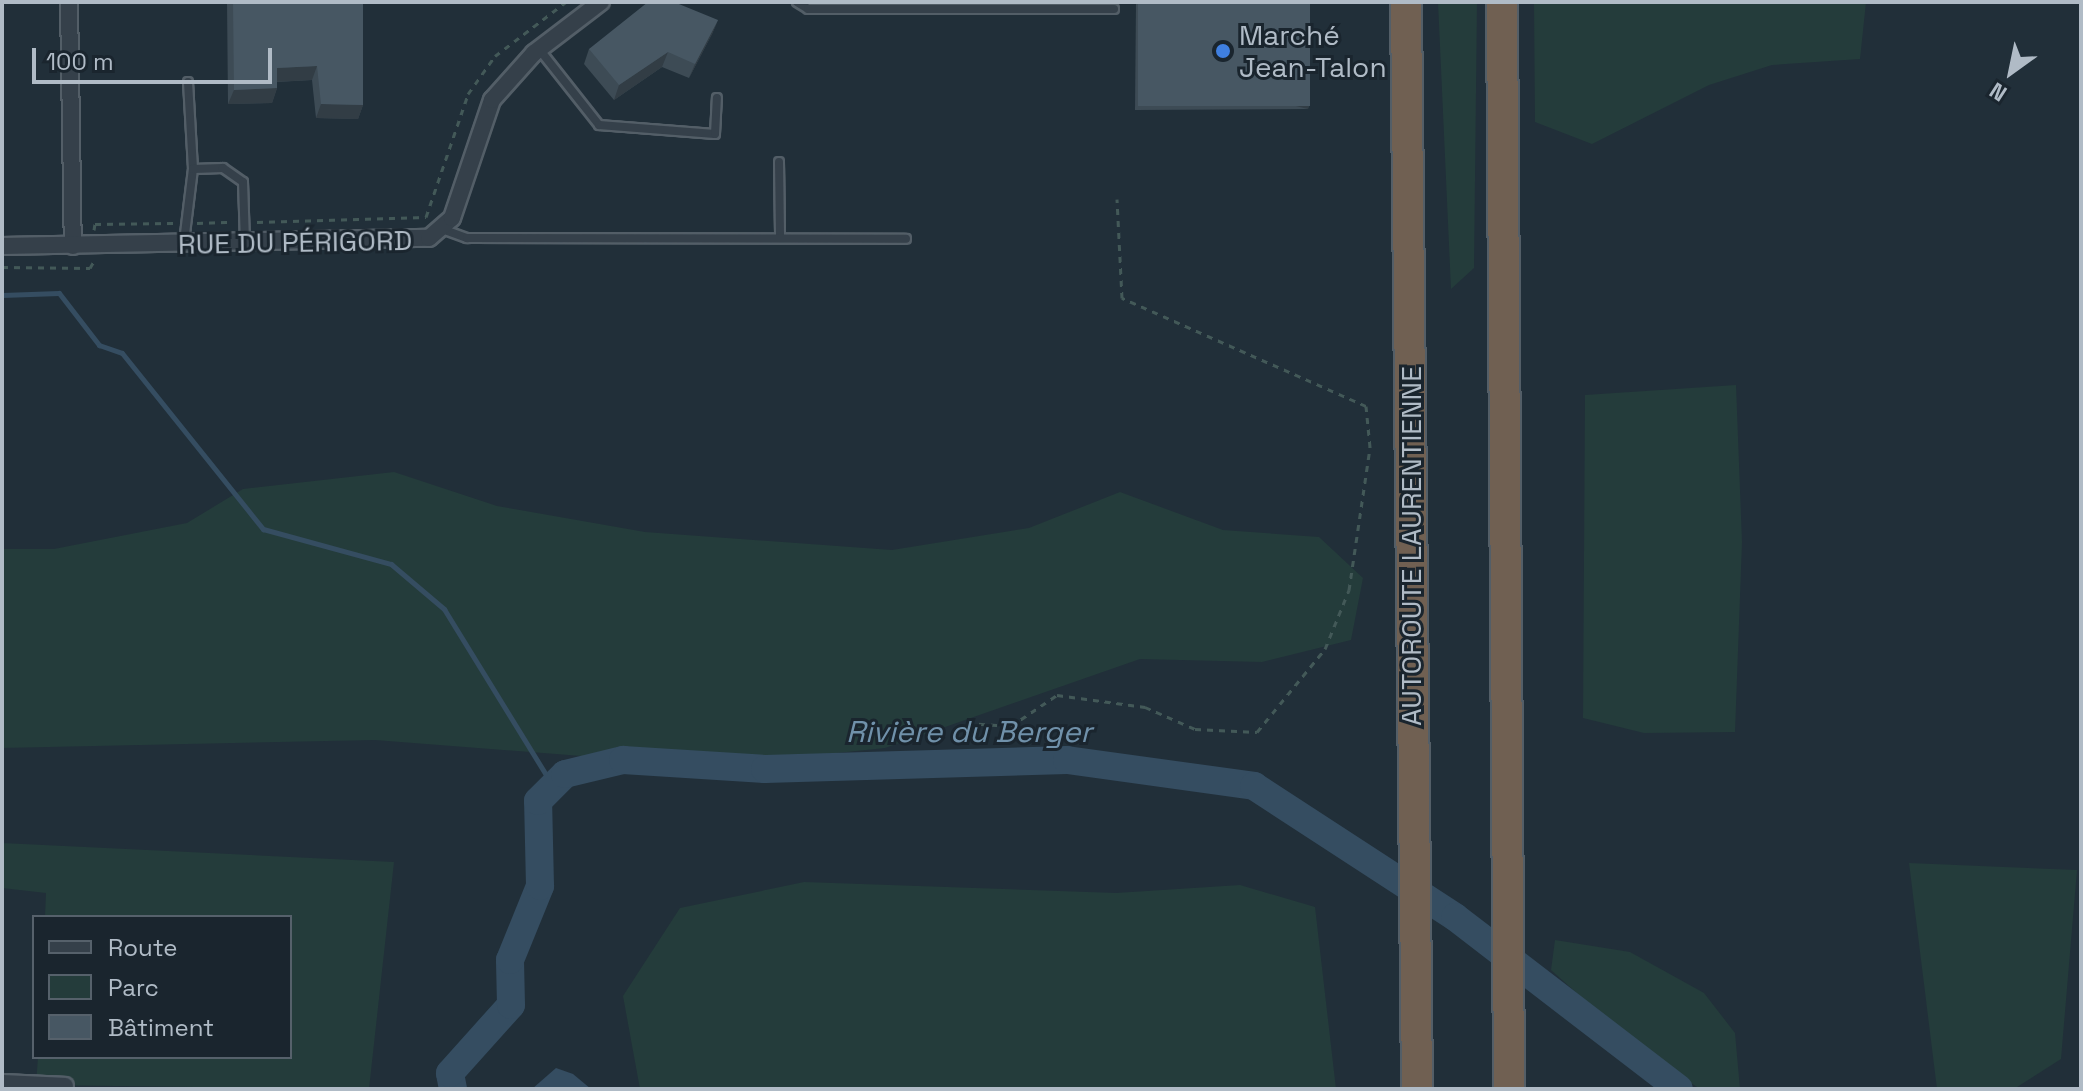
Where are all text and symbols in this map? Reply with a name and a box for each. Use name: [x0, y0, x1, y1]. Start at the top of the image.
place label: Marché Jean-Talon: [1239, 18, 1387, 84]
scale bar: [36, 32, 276, 82]
north arrow: [1971, 32, 2051, 112]
marker: Marché Jean-Talon: [1214, 42, 1232, 60]
text: 100 m: [46, 46, 114, 77]
text: N: [1984, 76, 2012, 108]
street label: RUE DU PÉRIGORD: [178, 223, 412, 261]
street label: AUTOROUTE LAURENTIENNE: [1394, 366, 1428, 726]
water label: Rivière du Berger: [846, 714, 1092, 750]
legend: [32, 915, 292, 1059]
text: Route: [108, 932, 177, 963]
text: Parc: [108, 972, 159, 1003]
text: Bâtiment: [108, 1012, 214, 1043]

